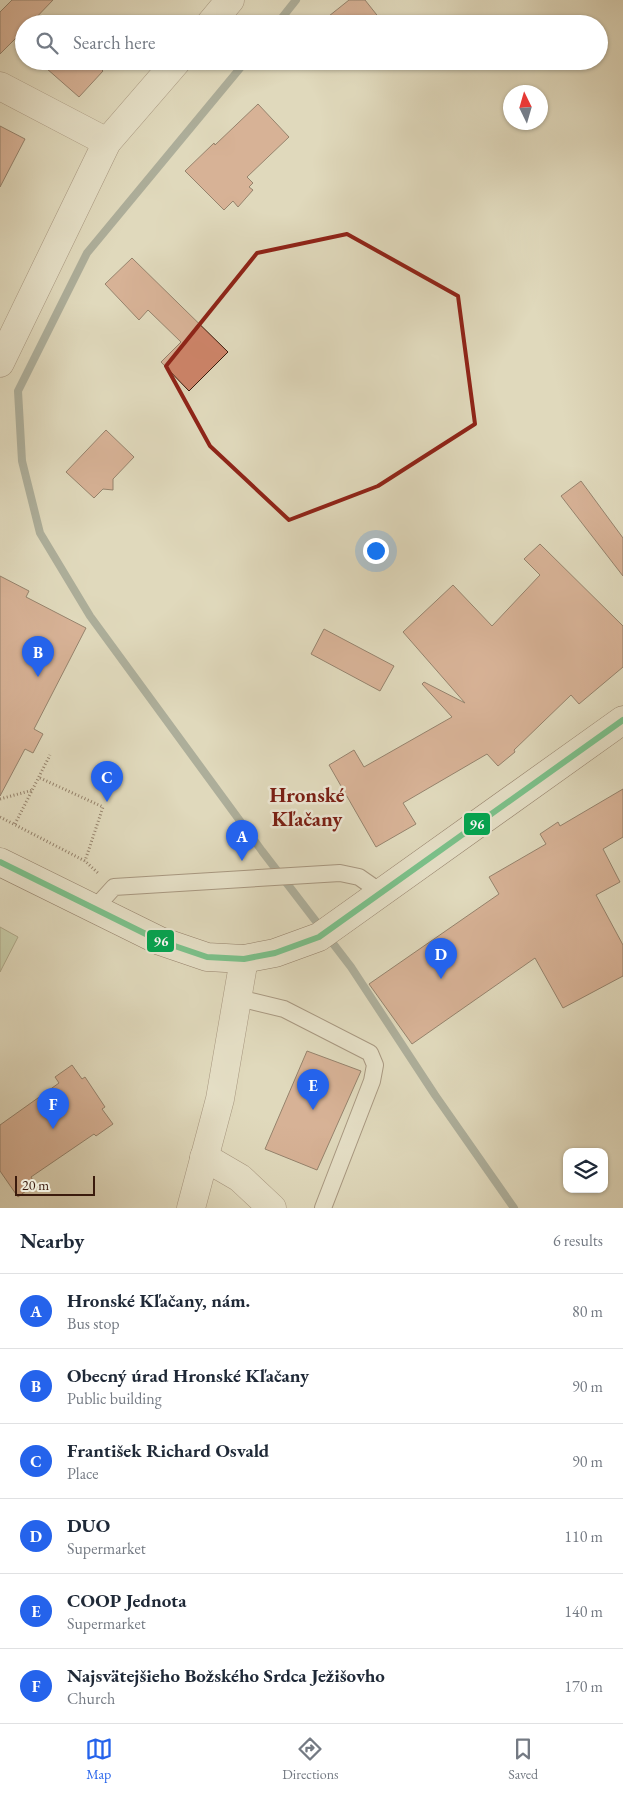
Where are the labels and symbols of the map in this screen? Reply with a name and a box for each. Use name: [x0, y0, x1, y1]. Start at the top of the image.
north arrow: [503, 85, 548, 130]
your location: [363, 538, 389, 564]
pin: B: [22, 636, 54, 677]
pin: C: [91, 761, 123, 802]
district label: Hronské Kľačany: [269, 781, 345, 832]
line badge: 96: [463, 812, 491, 836]
text: 96: [470, 815, 485, 833]
pin: A: [226, 820, 258, 861]
line badge: 96: [146, 929, 175, 953]
text: 96: [154, 932, 169, 950]
pin: D: [425, 938, 457, 979]
pin: E: [297, 1069, 329, 1110]
pin: F: [37, 1088, 69, 1129]
scale bar: [15, 1173, 95, 1196]

